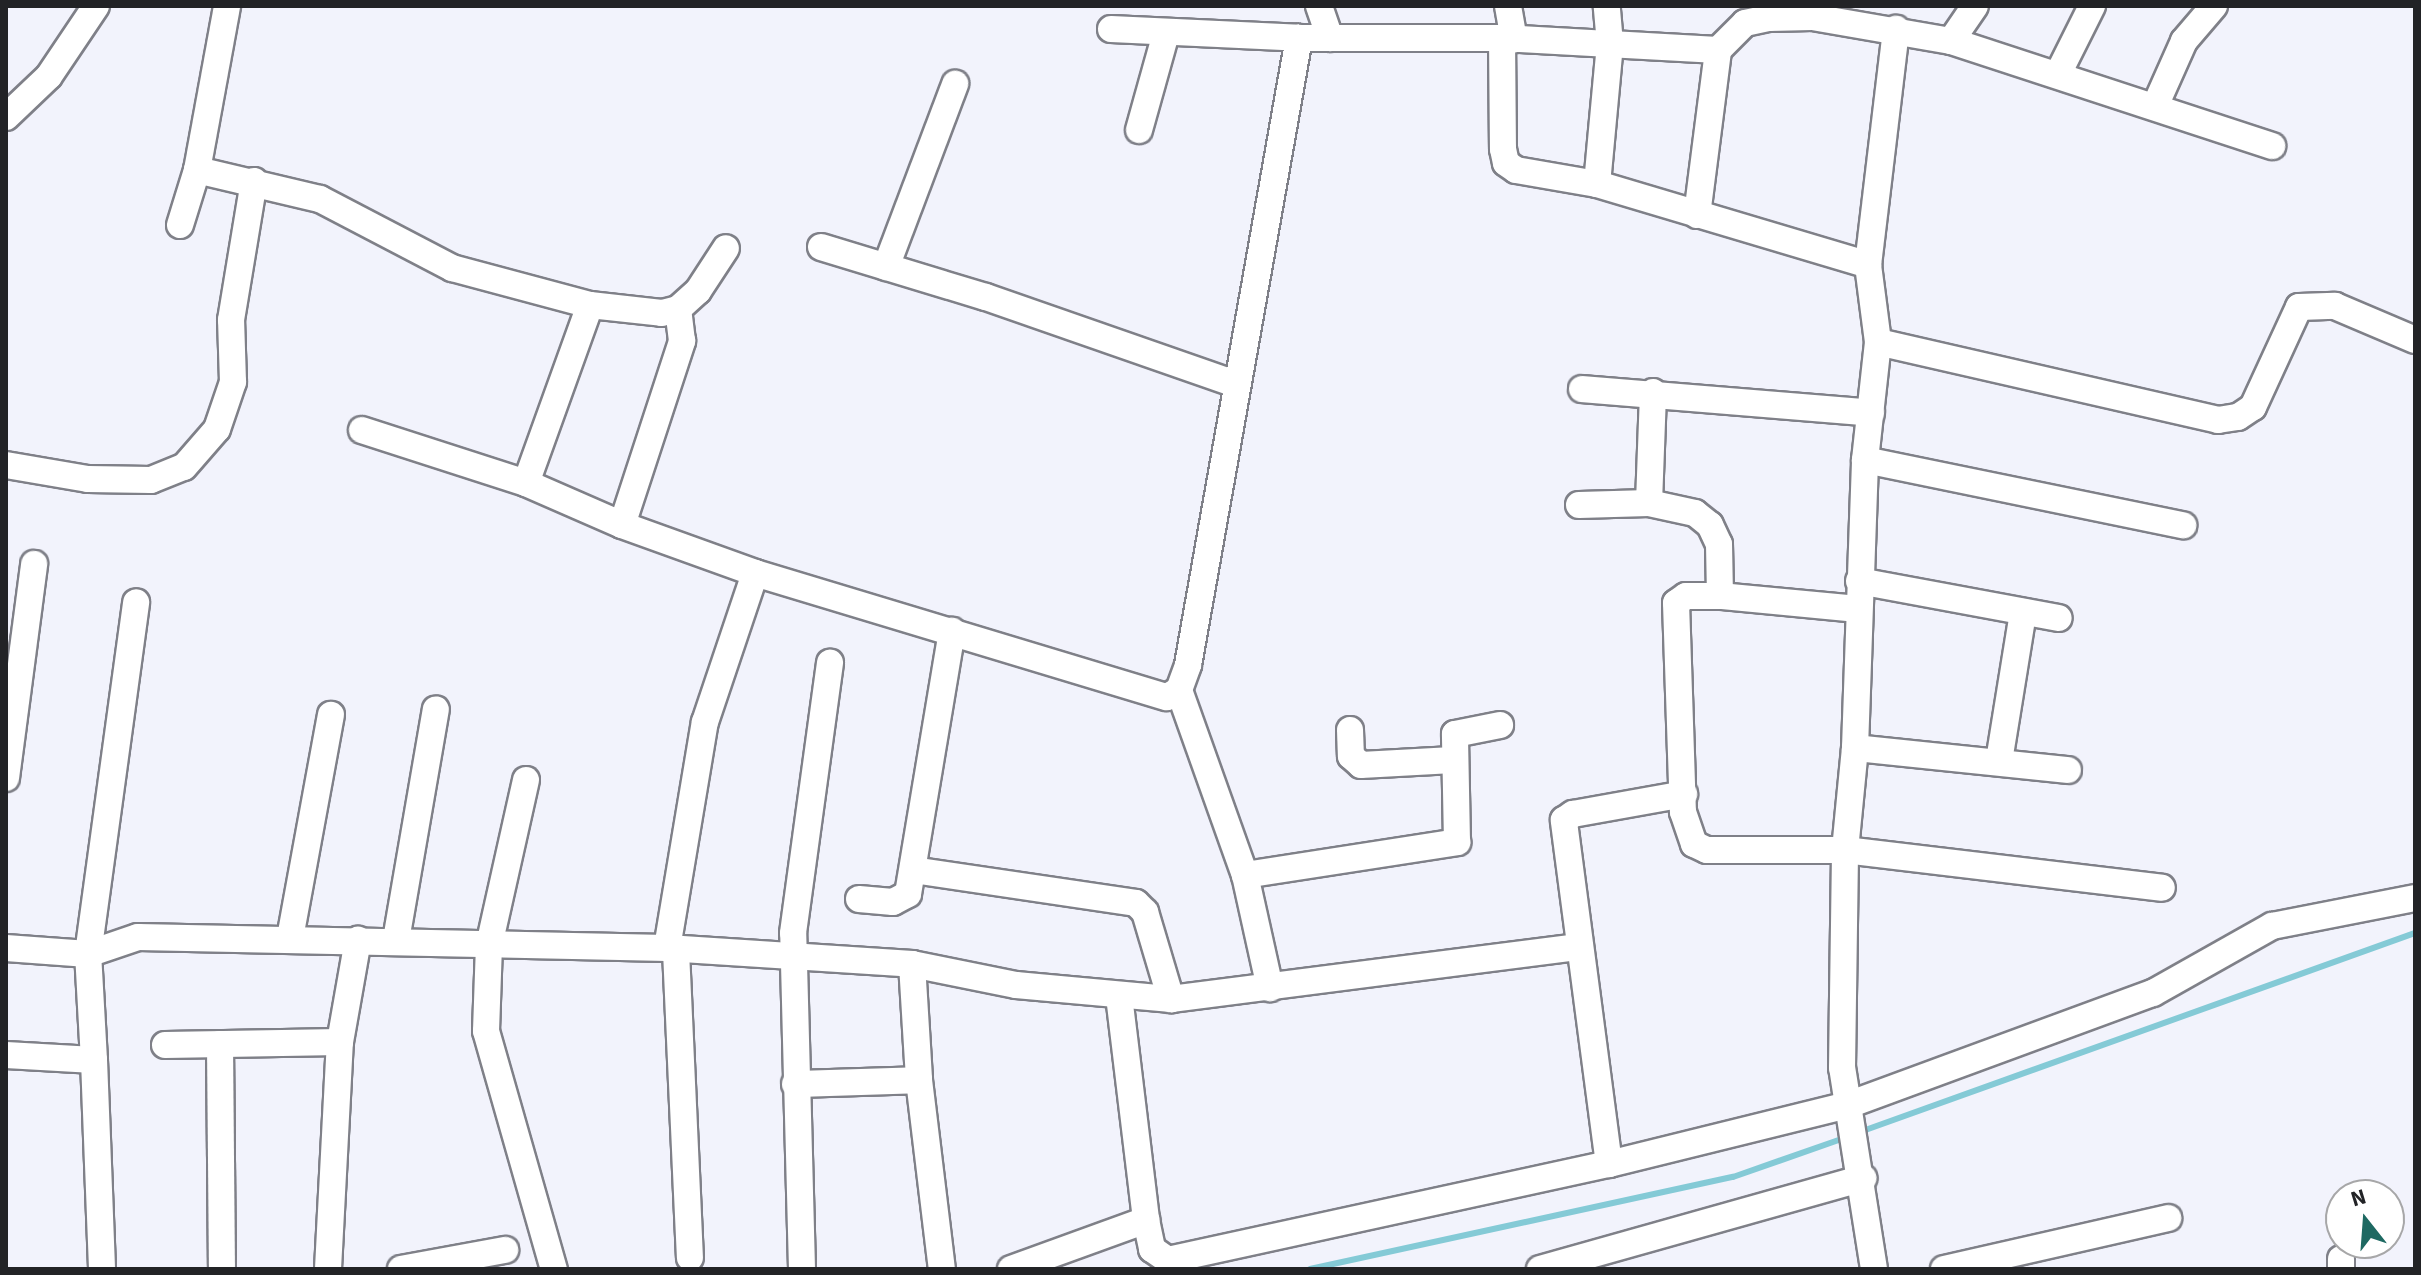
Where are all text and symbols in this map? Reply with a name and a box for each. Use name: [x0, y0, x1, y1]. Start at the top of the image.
north arrow: [2325, 1179, 2405, 1259]
text: N: [2347, 1181, 2370, 1215]

